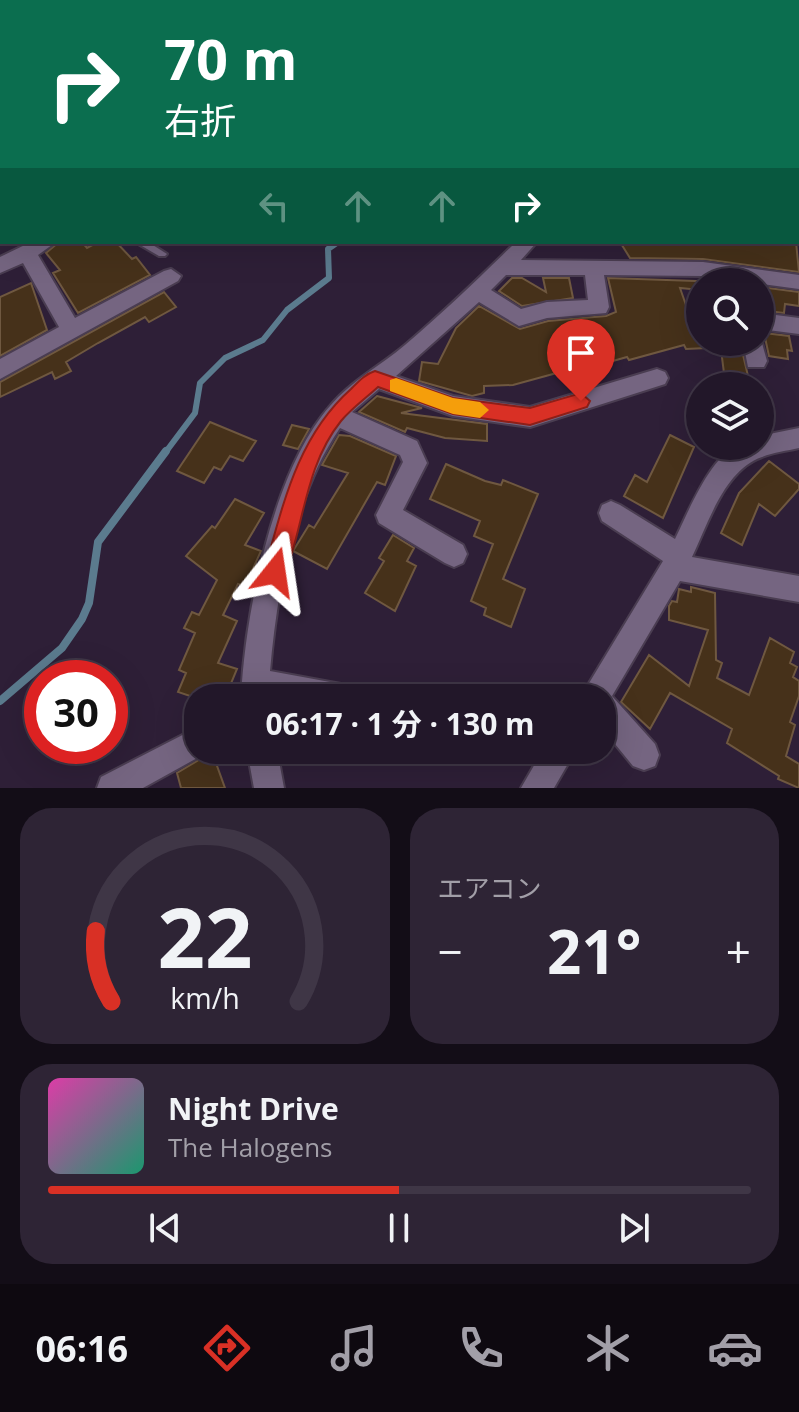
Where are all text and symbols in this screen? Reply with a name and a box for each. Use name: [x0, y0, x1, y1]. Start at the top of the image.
text: 70 m: [164, 20, 298, 96]
icon: right: [32, 32, 136, 136]
text: 右折: [164, 96, 236, 145]
icon: left: [252, 184, 296, 228]
icon: ahead: [336, 184, 380, 228]
icon: ahead: [420, 184, 464, 228]
icon: right: [504, 184, 548, 228]
map controls: [686, 268, 774, 460]
button: search: [686, 268, 774, 356]
pin: [547, 319, 615, 401]
icon: arrive: [559, 331, 603, 375]
button: layers: [686, 372, 774, 460]
position arrow: [233, 530, 317, 614]
speed limit sign: 30: [24, 660, 128, 764]
text: 06:17 · 1 分 · 130 m: [265, 703, 535, 744]
text: エアコン: [438, 870, 542, 906]
text: 22: [157, 879, 252, 992]
text: 21°: [547, 910, 641, 992]
text: −: [438, 921, 463, 981]
text: +: [726, 921, 751, 981]
text: km/h: [170, 978, 239, 1017]
text: Night Drive: [168, 1088, 339, 1129]
text: The Halogens: [168, 1129, 333, 1165]
icon: previous: [143, 1206, 187, 1250]
icon: pause: [377, 1206, 421, 1250]
icon: next: [612, 1206, 656, 1250]
icon: directions: [199, 1320, 255, 1376]
icon: music: [326, 1320, 382, 1376]
icon: phone: [453, 1320, 509, 1376]
icon: climate: [580, 1320, 636, 1376]
icon: car: [707, 1320, 763, 1376]
text: 06:16: [36, 1324, 128, 1373]

